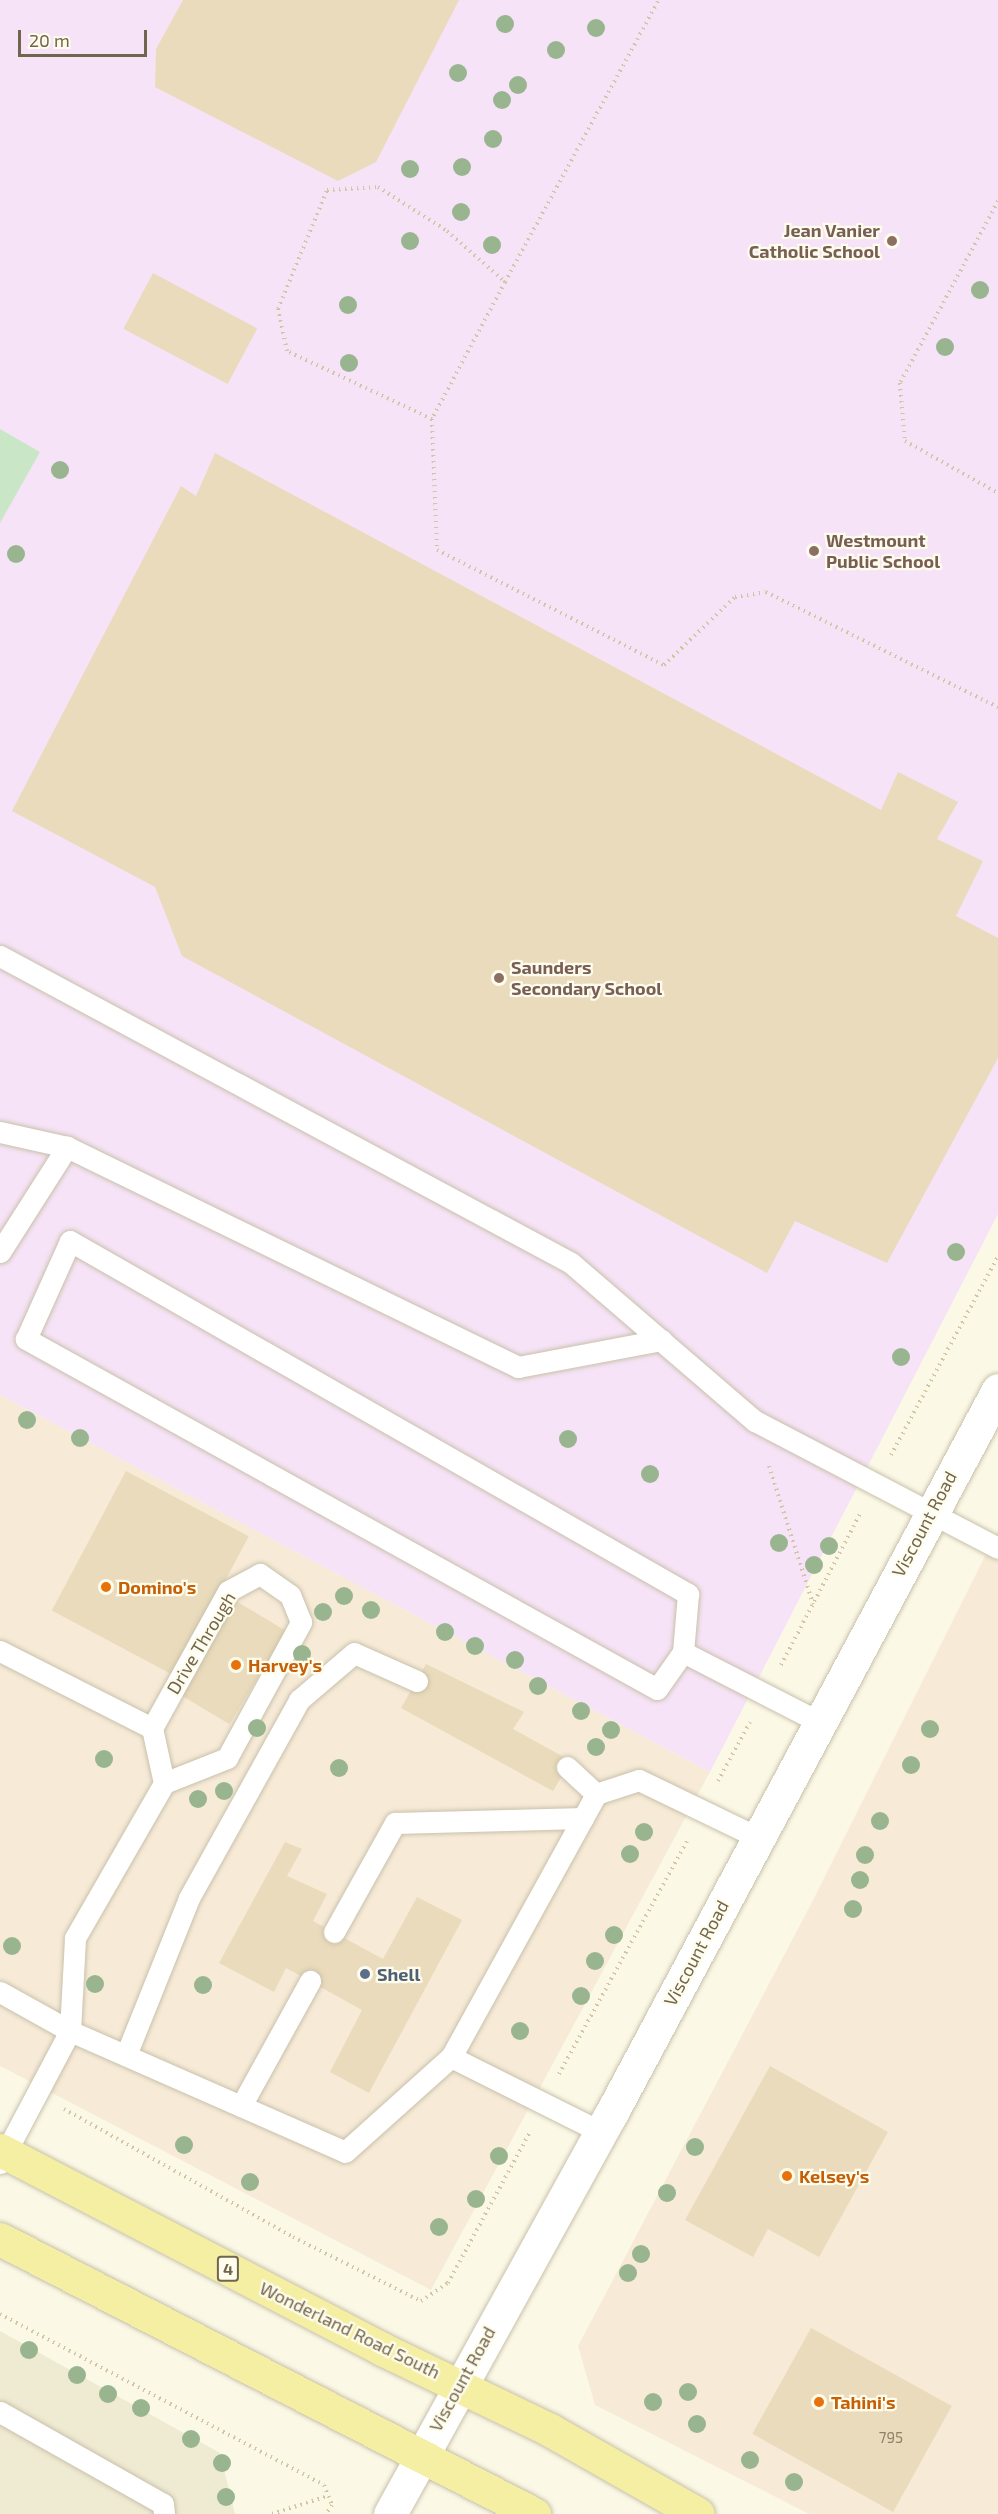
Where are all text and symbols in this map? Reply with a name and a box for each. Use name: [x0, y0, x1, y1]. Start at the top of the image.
scale bar: [21, 18, 150, 56]
text: 20 m: [29, 29, 70, 51]
place label: Jean Vanier Catholic School: [749, 220, 880, 262]
marker: Jean Vanier Catholic School: [885, 234, 899, 248]
place label: Westmount Public School: [826, 530, 940, 572]
marker: Westmount Public School: [807, 544, 821, 558]
place label: Saunders Secondary School: [511, 957, 663, 1000]
marker: Saunders Secondary School: [492, 971, 506, 985]
street label: Viscount Road: [887, 1467, 961, 1581]
place label: Domino's: [118, 1576, 196, 1598]
marker: Domino's: [99, 1580, 113, 1594]
street label: Drive Through: [162, 1588, 240, 1698]
place label: Harvey's: [248, 1654, 322, 1676]
marker: Harvey's: [229, 1658, 243, 1672]
street label: Viscount Road: [659, 1896, 733, 2010]
place label: Shell: [377, 1963, 420, 1985]
marker: Shell: [358, 1967, 372, 1981]
place label: Kelsey's: [799, 2165, 869, 2187]
marker: Kelsey's: [780, 2169, 794, 2183]
road number: 4: [216, 2256, 240, 2282]
street label: Wonderland Road South: [256, 2277, 444, 2383]
street label: Viscount Road: [424, 2323, 500, 2435]
place label: Tahini's: [831, 2391, 895, 2413]
marker: Tahini's: [812, 2395, 826, 2409]
house number: 795: [879, 2429, 903, 2447]

